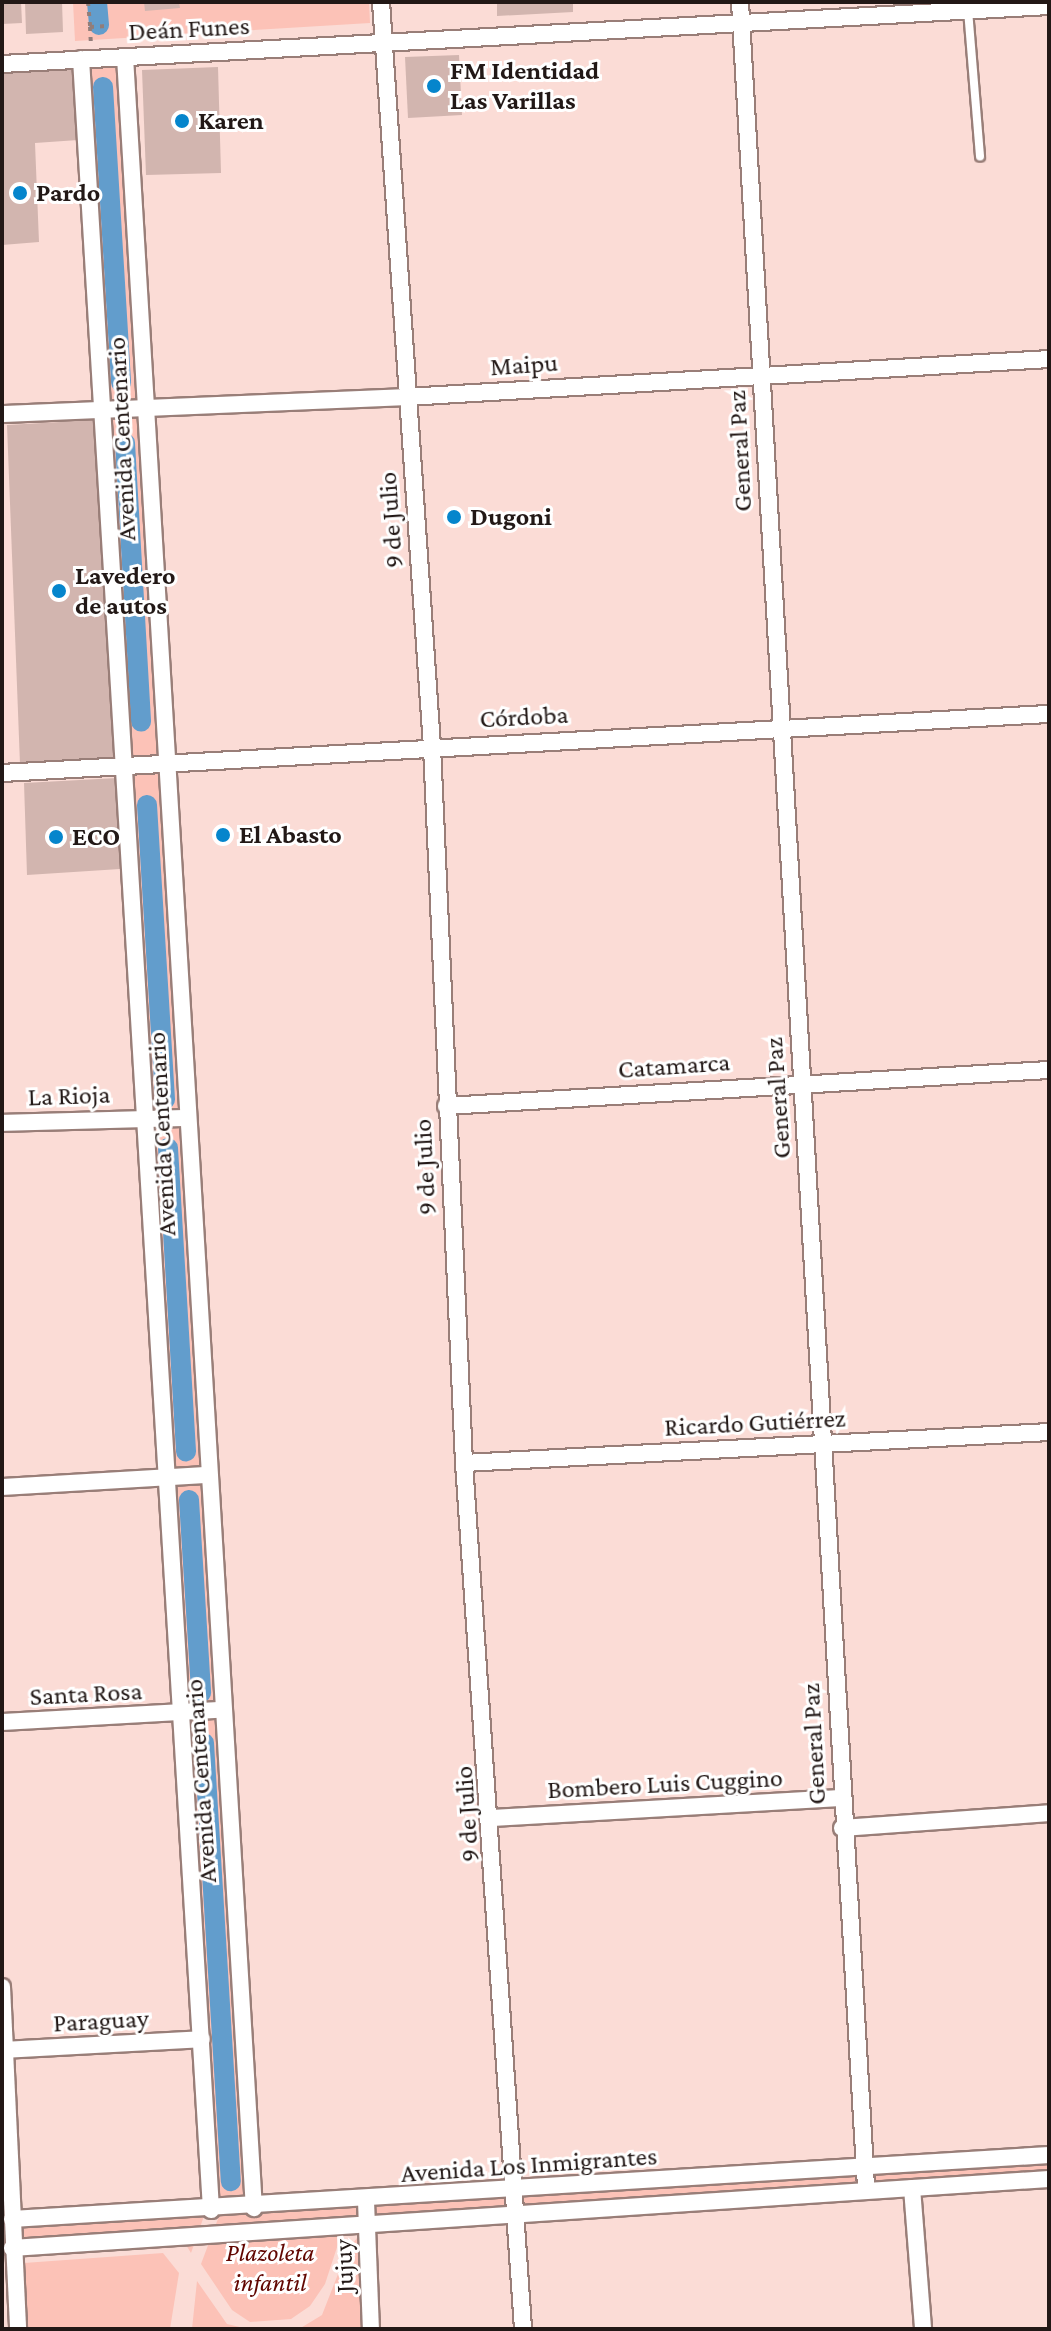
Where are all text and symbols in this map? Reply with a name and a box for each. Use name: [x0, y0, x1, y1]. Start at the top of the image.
street label: Deán Funes: [128, 10, 250, 48]
place label: FM Identidad Las Varillas: [450, 55, 599, 116]
marker: FM Identidad Las Varillas: [425, 77, 443, 95]
place label: Karen: [198, 105, 264, 137]
marker: Karen: [173, 112, 191, 130]
place label: Pardo: [36, 177, 100, 209]
marker: Pardo: [11, 184, 29, 202]
street label: Avenida Centenario: [101, 336, 143, 542]
street label: Maipu: [489, 347, 559, 383]
street label: General Paz: [721, 390, 759, 512]
street label: 9 de Julio: [372, 471, 410, 569]
place label: Dugoni: [470, 501, 552, 533]
marker: Dugoni: [445, 508, 463, 526]
place label: Lavedero de autos: [75, 560, 175, 622]
marker: Lavedero de autos: [50, 582, 68, 600]
street label: Córdoba: [479, 699, 569, 735]
place label: El Abasto: [239, 819, 342, 851]
place label: ECO: [72, 821, 120, 853]
marker: El Abasto: [214, 826, 232, 844]
marker: ECO: [47, 828, 65, 846]
street label: Avenida Centenario: [141, 1031, 183, 1237]
street label: General Paz: [758, 1036, 798, 1160]
street label: Catamarca: [617, 1047, 731, 1085]
street label: La Rioja: [27, 1079, 111, 1113]
street label: 9 de Julio: [407, 1118, 443, 1216]
street label: Ricardo Gutiérrez: [663, 1403, 847, 1443]
street label: Santa Rosa: [29, 1675, 143, 1713]
street label: Avenida Centenario: [178, 1678, 224, 1884]
street label: General Paz: [795, 1683, 833, 1805]
street label: Bombero Luis Cuggino: [547, 1762, 783, 1806]
street label: 9 de Julio: [448, 1765, 486, 1863]
street label: Paraguay: [52, 2003, 150, 2039]
street label: Avenida Los Inmigrantes: [400, 2140, 658, 2190]
park label: Plazoleta infantil: [226, 2237, 314, 2298]
street label: Jujuy: [327, 2239, 361, 2293]

